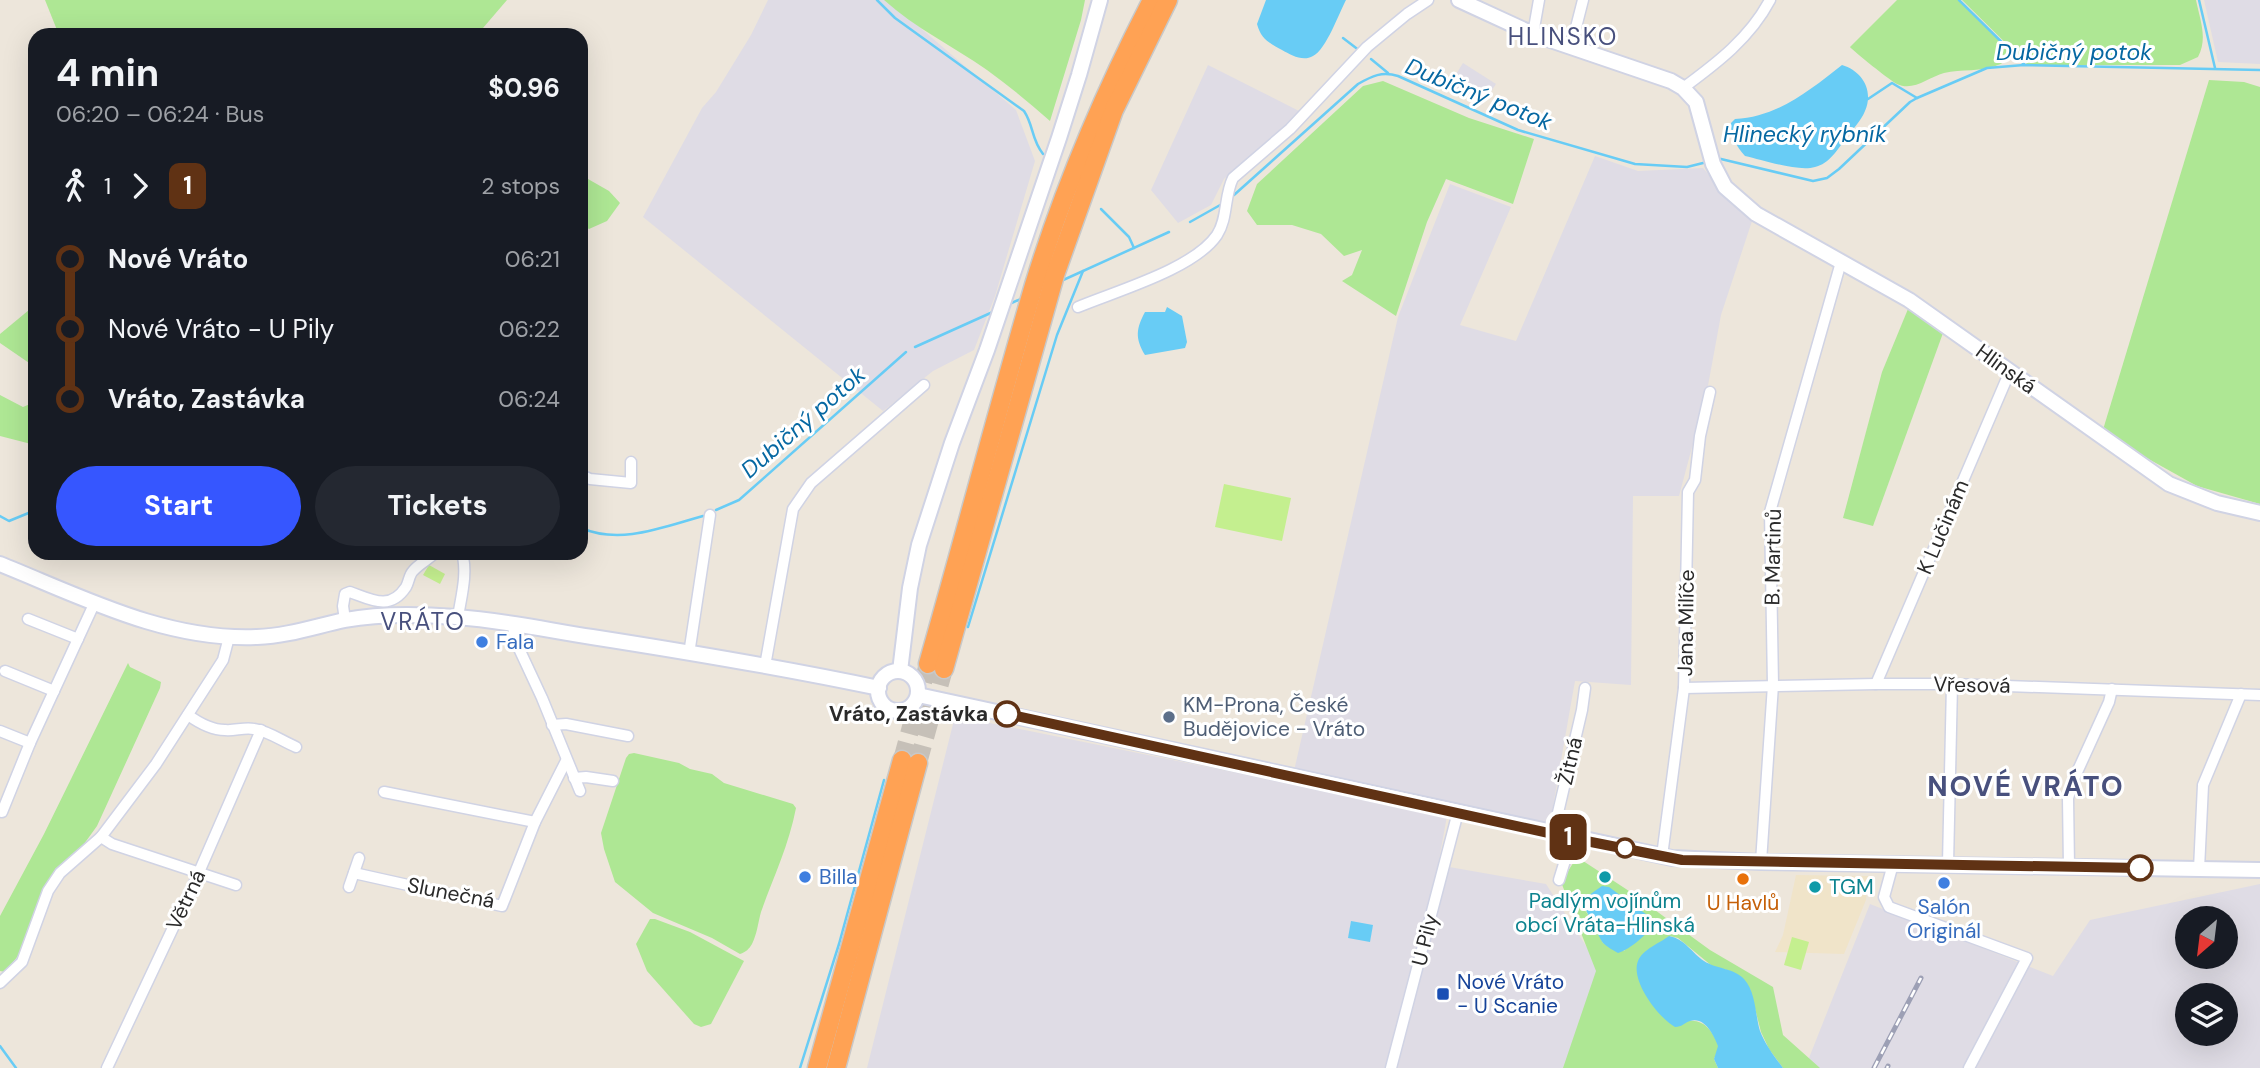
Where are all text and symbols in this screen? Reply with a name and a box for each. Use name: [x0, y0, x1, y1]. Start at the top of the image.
district label: HLINSKO: [1508, 21, 1618, 52]
water label: Dubičný potok: [1996, 37, 2152, 67]
text: 4 min: [56, 48, 159, 98]
water label: Dubičný potok: [1401, 51, 1557, 137]
text: $0.96: [488, 71, 560, 105]
text: 06:20 – 06:24 · Bus: [56, 99, 264, 129]
water label: Hlinecký rybník: [1723, 119, 1887, 149]
icon: walk: [56, 167, 94, 205]
icon: forward: [121, 167, 159, 205]
text: 1: [183, 170, 192, 201]
text: 1: [104, 171, 111, 201]
text: 2 stops: [481, 171, 560, 201]
text: Nové Vráto: [108, 242, 248, 276]
text: 06:21: [505, 244, 560, 274]
text: Nové Vráto - U Pily: [108, 312, 334, 346]
text: 06:22: [499, 314, 560, 344]
street label: Hlinská: [1970, 338, 2042, 400]
water label: Dubičný potok: [734, 359, 872, 484]
text: Vráto, Zastávka: [108, 382, 305, 416]
text: 06:24: [498, 384, 560, 414]
button: Start: [56, 466, 301, 546]
button: Tickets: [315, 466, 560, 546]
street label: K Lučinám: [1911, 475, 1975, 579]
street label: B. Martinů: [1758, 508, 1788, 606]
street label: Jana Milíče: [1671, 569, 1701, 677]
district label: VRÁTO: [380, 606, 466, 637]
place label: Fala: [496, 628, 534, 656]
marker: Fala: [474, 634, 490, 650]
street label: Vřesová: [1933, 670, 2011, 700]
place label: KM-Prona, České Budějovice - Vráto: [1183, 691, 1365, 743]
place label: Vráto, Zastávka: [829, 700, 988, 728]
marker: Vráto, Zastávka: [994, 701, 1020, 727]
marker: KM-Prona, České Budějovice - Vráto: [1161, 709, 1177, 725]
street label: Žitná: [1551, 734, 1589, 788]
district label: NOVÉ VRÁTO: [1927, 768, 2125, 805]
line badge: 1: [1545, 814, 1591, 860]
text: 1: [1564, 821, 1572, 852]
unlabelled marker: [1615, 838, 1635, 858]
unlabelled marker: [2127, 855, 2153, 881]
place label: Billa: [819, 863, 858, 891]
street label: Větrná: [160, 865, 212, 935]
marker: Billa: [797, 869, 813, 885]
marker: Padlým vojínům obcí Vráta-Hlinská: [1597, 869, 1613, 885]
street label: Slunečná: [405, 871, 497, 915]
marker: U Havlů: [1735, 871, 1751, 887]
place label: TGM: [1829, 873, 1874, 901]
marker: Salón Originál: [1936, 875, 1952, 891]
marker: TGM: [1807, 879, 1823, 895]
place label: Padlým vojínům obcí Vráta-Hlinská: [1515, 887, 1695, 939]
place label: U Havlů: [1707, 889, 1779, 917]
place label: Salón Originál: [1907, 893, 1981, 945]
north arrow: [2175, 906, 2238, 970]
map controls: [2175, 906, 2238, 1046]
street label: U Pily: [1405, 911, 1445, 969]
place label: Nové Vráto - U Scanie: [1457, 968, 1564, 1020]
button: layers: [2175, 983, 2238, 1046]
marker: Nové Vráto - U Scanie: [1435, 986, 1451, 1002]

